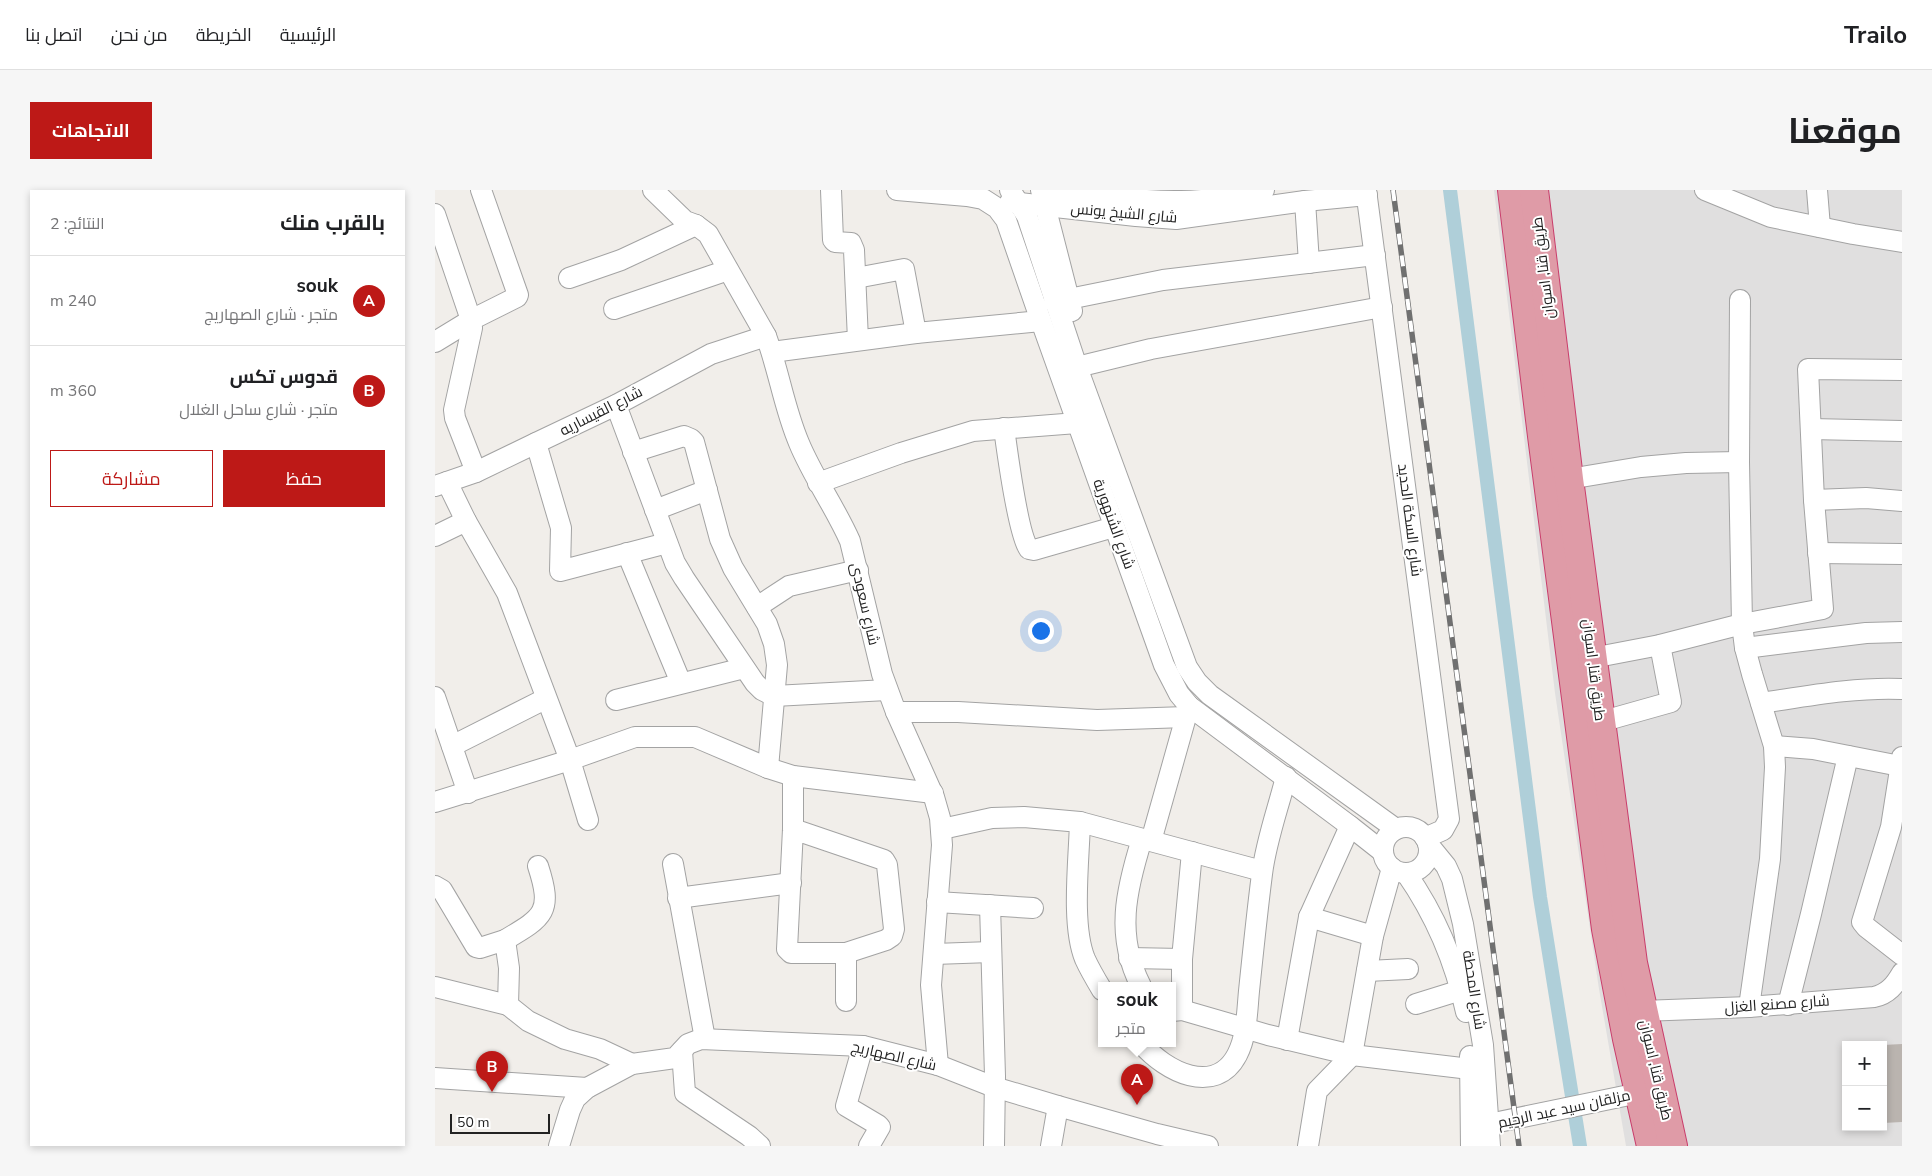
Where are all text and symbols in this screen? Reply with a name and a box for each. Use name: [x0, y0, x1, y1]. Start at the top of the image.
text: Trailo: [1844, 19, 1907, 51]
text: اتصل بنا: [25, 23, 83, 47]
text: من نحن: [111, 23, 168, 47]
text: الخريطة: [196, 23, 252, 47]
text: الرئيسية: [280, 23, 336, 47]
button: الاتجاهات: [30, 102, 152, 159]
text: موقعنا: [1788, 108, 1902, 155]
street label: شارع الشيخ يونس: [1070, 198, 1178, 229]
text: بالقرب منك: [280, 209, 385, 237]
text: النتائج: 2: [50, 213, 105, 235]
street label: طريق قنا, اسوان: [1527, 216, 1559, 320]
text: souk: [297, 273, 338, 299]
text: 240 m: [50, 290, 97, 312]
text: A: [363, 290, 375, 312]
text: متجر · شارع الصهاريج: [204, 304, 338, 326]
text: قدوس تكس: [230, 364, 338, 390]
text: 360 m: [50, 380, 97, 402]
text: B: [364, 380, 375, 402]
street label: شارع القيساريه: [556, 382, 646, 441]
text: متجر · شارع ساحل الغلال: [179, 399, 338, 421]
button: مشاركة: [50, 450, 213, 507]
button: حفظ: [223, 450, 385, 507]
street label: شارع السكة الحديد: [1392, 462, 1427, 578]
street label: شارع الشنهورية: [1087, 476, 1140, 572]
street label: شارع سعودى: [845, 561, 884, 648]
your location: [1028, 618, 1054, 644]
street label: طريق قنا, اسوان: [1578, 618, 1610, 722]
street label: شارع المحطة: [1457, 949, 1490, 1031]
popup: [1098, 982, 1176, 1047]
text: souk: [1116, 987, 1158, 1013]
street label: شارع مصنع الغزل: [1724, 990, 1830, 1019]
text: متجر: [1116, 1018, 1146, 1040]
street label: طريق قنا, اسوان: [1635, 1018, 1677, 1122]
street label: شارع الصهاريج: [849, 1036, 939, 1076]
map controls: [1842, 1041, 1887, 1131]
button: +: [1842, 1041, 1887, 1086]
pin: B: [476, 1051, 508, 1092]
pin: A: [1121, 1064, 1153, 1105]
street label: مزلقان سيد عبد الرحيم: [1496, 1085, 1632, 1133]
button: −: [1842, 1086, 1887, 1131]
scale bar: [450, 1111, 550, 1134]
text: 50 m: [457, 1113, 489, 1132]

